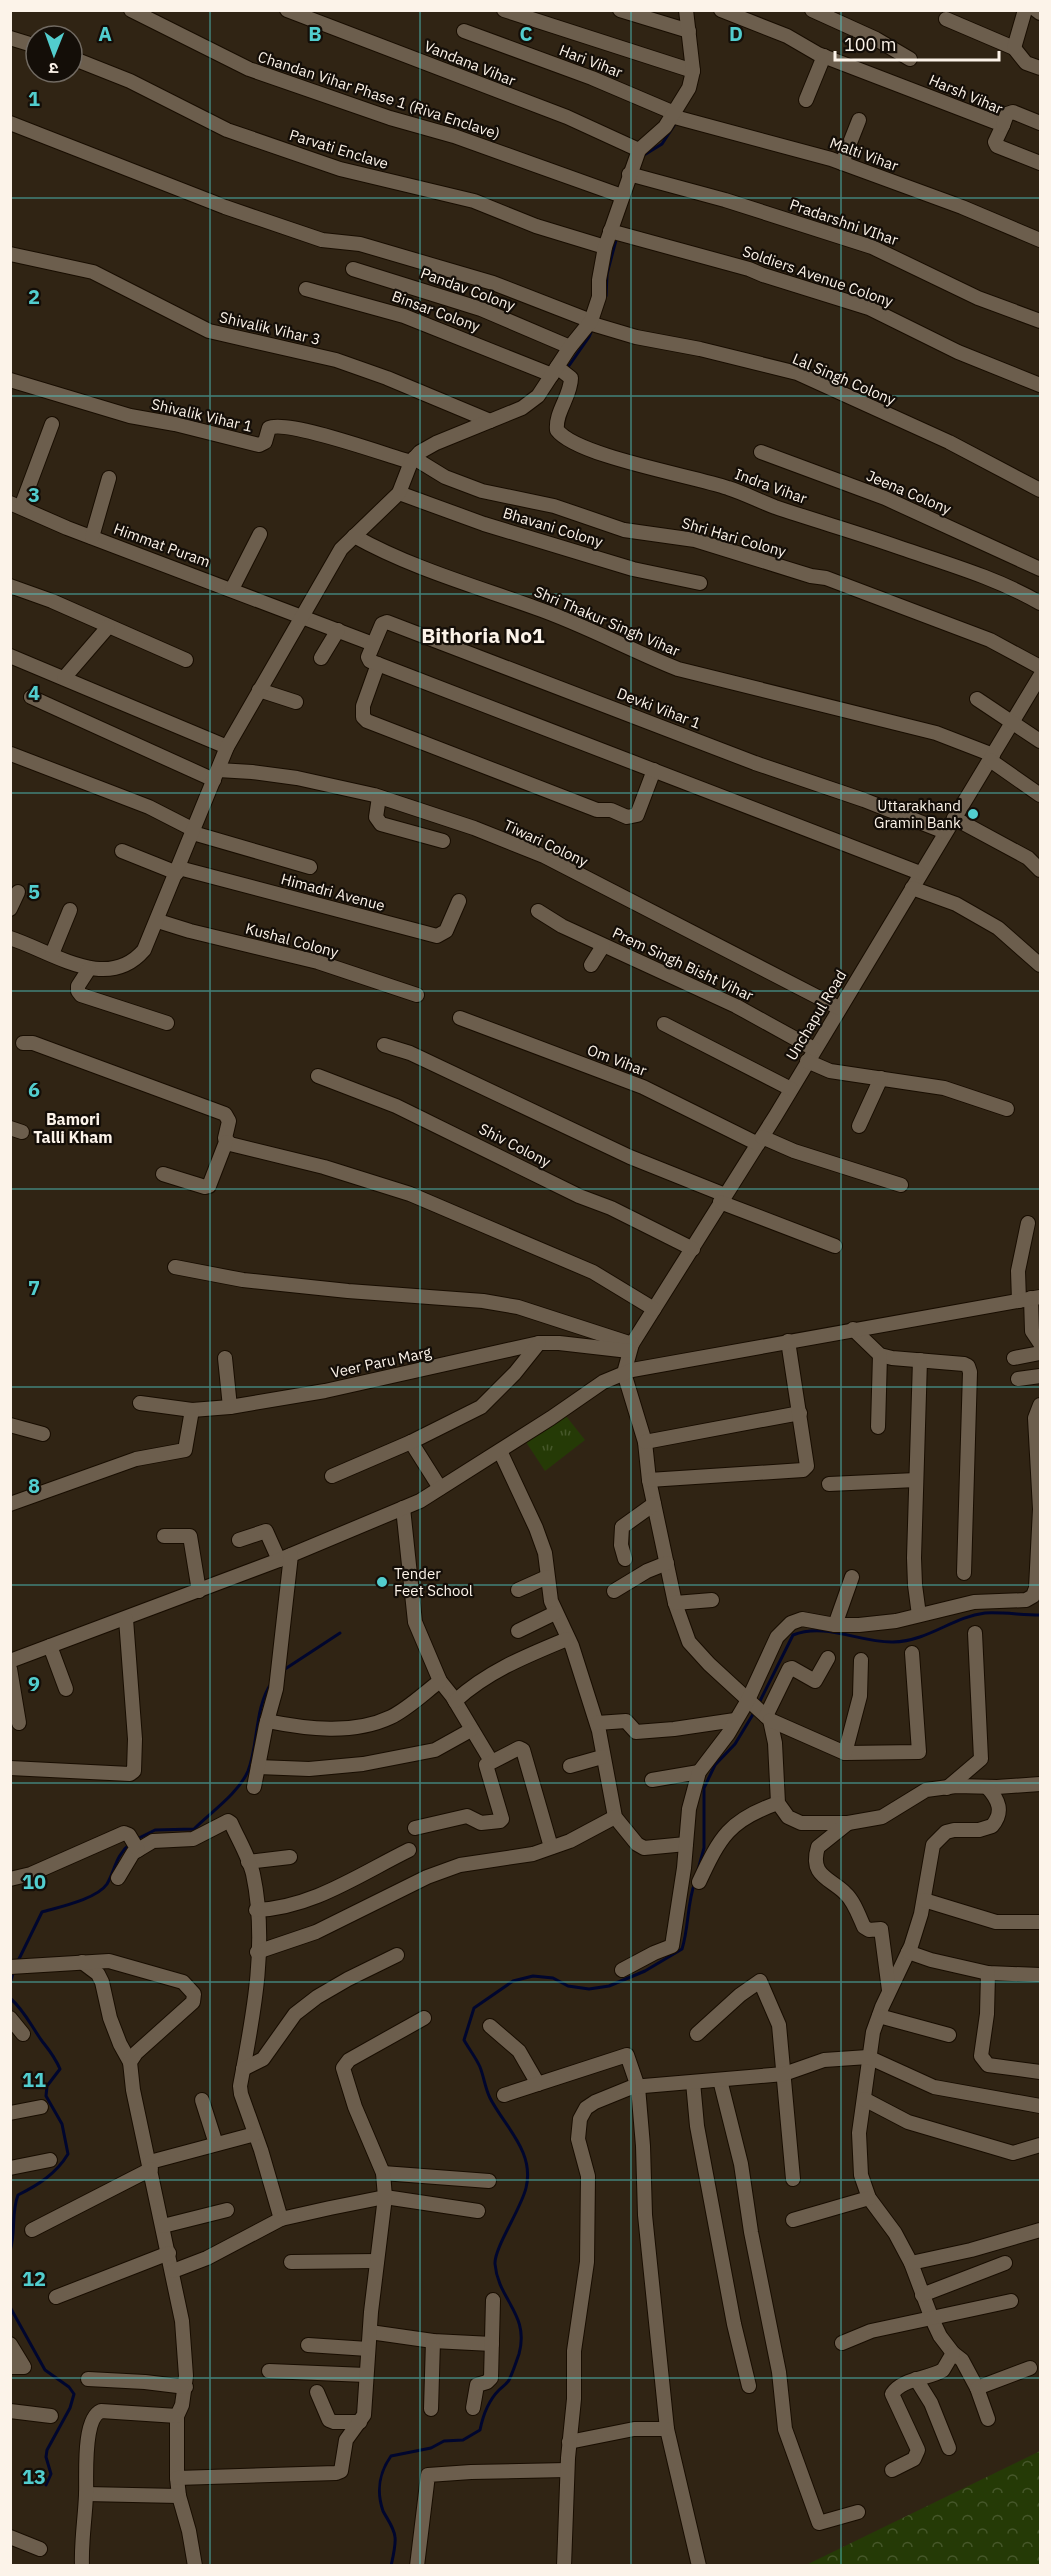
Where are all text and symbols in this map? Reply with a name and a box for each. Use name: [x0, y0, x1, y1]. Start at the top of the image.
text: A: [98, 20, 112, 47]
text: B: [308, 20, 322, 47]
text: C: [519, 20, 533, 47]
text: D: [729, 20, 743, 47]
north arrow: [24, 24, 84, 84]
scale bar: [835, 24, 998, 62]
text: 100 m: [844, 33, 896, 56]
street label: Vandana Vihar: [422, 36, 519, 90]
street label: Hari Vihar: [557, 40, 626, 82]
street label: Chandan Vihar Phase 1 (Riva Enclave): [256, 47, 502, 143]
text: उ: [48, 59, 59, 79]
street label: Harsh Vihar: [926, 70, 1006, 118]
text: 1: [28, 85, 40, 112]
street label: Parvati Enclave: [287, 125, 391, 173]
street label: Malti Vihar: [827, 133, 901, 175]
street label: Pradarshni VIhar: [787, 195, 901, 250]
street label: Soldiers Avenue Colony: [740, 241, 896, 311]
street label: Pandav Colony: [418, 263, 518, 315]
text: 2: [28, 283, 40, 310]
street label: Binsar Colony: [389, 286, 483, 336]
street label: Shivalik Vihar 3: [218, 307, 322, 349]
street label: Lal Singh Colony: [790, 349, 899, 409]
street label: Shivalik Vihar 1: [150, 394, 254, 436]
street label: Indra Vihar: [732, 464, 810, 508]
street label: Jeena Colony: [864, 466, 955, 519]
text: 3: [28, 481, 40, 508]
street label: Bhavani Colony: [501, 503, 606, 551]
street label: Shri Hari Colony: [680, 513, 789, 561]
street label: Himmat Puram: [111, 519, 213, 571]
street label: Shri Thakur Singh Vihar: [531, 582, 683, 660]
district label: Bithoria No1: [421, 621, 545, 649]
text: 4: [28, 679, 40, 706]
street label: Devki Vihar 1: [614, 683, 704, 733]
place label: Uttarakhand Gramin Bank: [874, 796, 961, 832]
marker: Uttarakhand Gramin Bank: [966, 807, 980, 821]
street label: Tiwari Colony: [501, 815, 592, 871]
street label: Himadri Avenue: [279, 869, 387, 915]
text: 5: [28, 878, 40, 905]
street label: Kushal Colony: [243, 918, 341, 962]
street label: Prem Singh Bisht Vihar: [610, 923, 757, 1005]
street label: Unchapul Road: [782, 966, 850, 1064]
street label: Om Vihar: [585, 1040, 650, 1080]
text: 6: [28, 1076, 40, 1103]
district label: Bamori Talli Kham: [33, 1109, 113, 1147]
street label: Shiv Colony: [476, 1119, 555, 1171]
text: 7: [28, 1274, 40, 1301]
street label: Veer Paru Marg: [329, 1342, 433, 1382]
text: 8: [28, 1472, 40, 1499]
place label: Tender Feet School: [394, 1564, 473, 1600]
marker: Tender Feet School: [375, 1575, 389, 1589]
text: 9: [28, 1670, 40, 1697]
text: 10: [22, 1868, 46, 1895]
text: 11: [22, 2066, 46, 2093]
text: 12: [22, 2265, 46, 2292]
text: 13: [22, 2463, 46, 2490]

